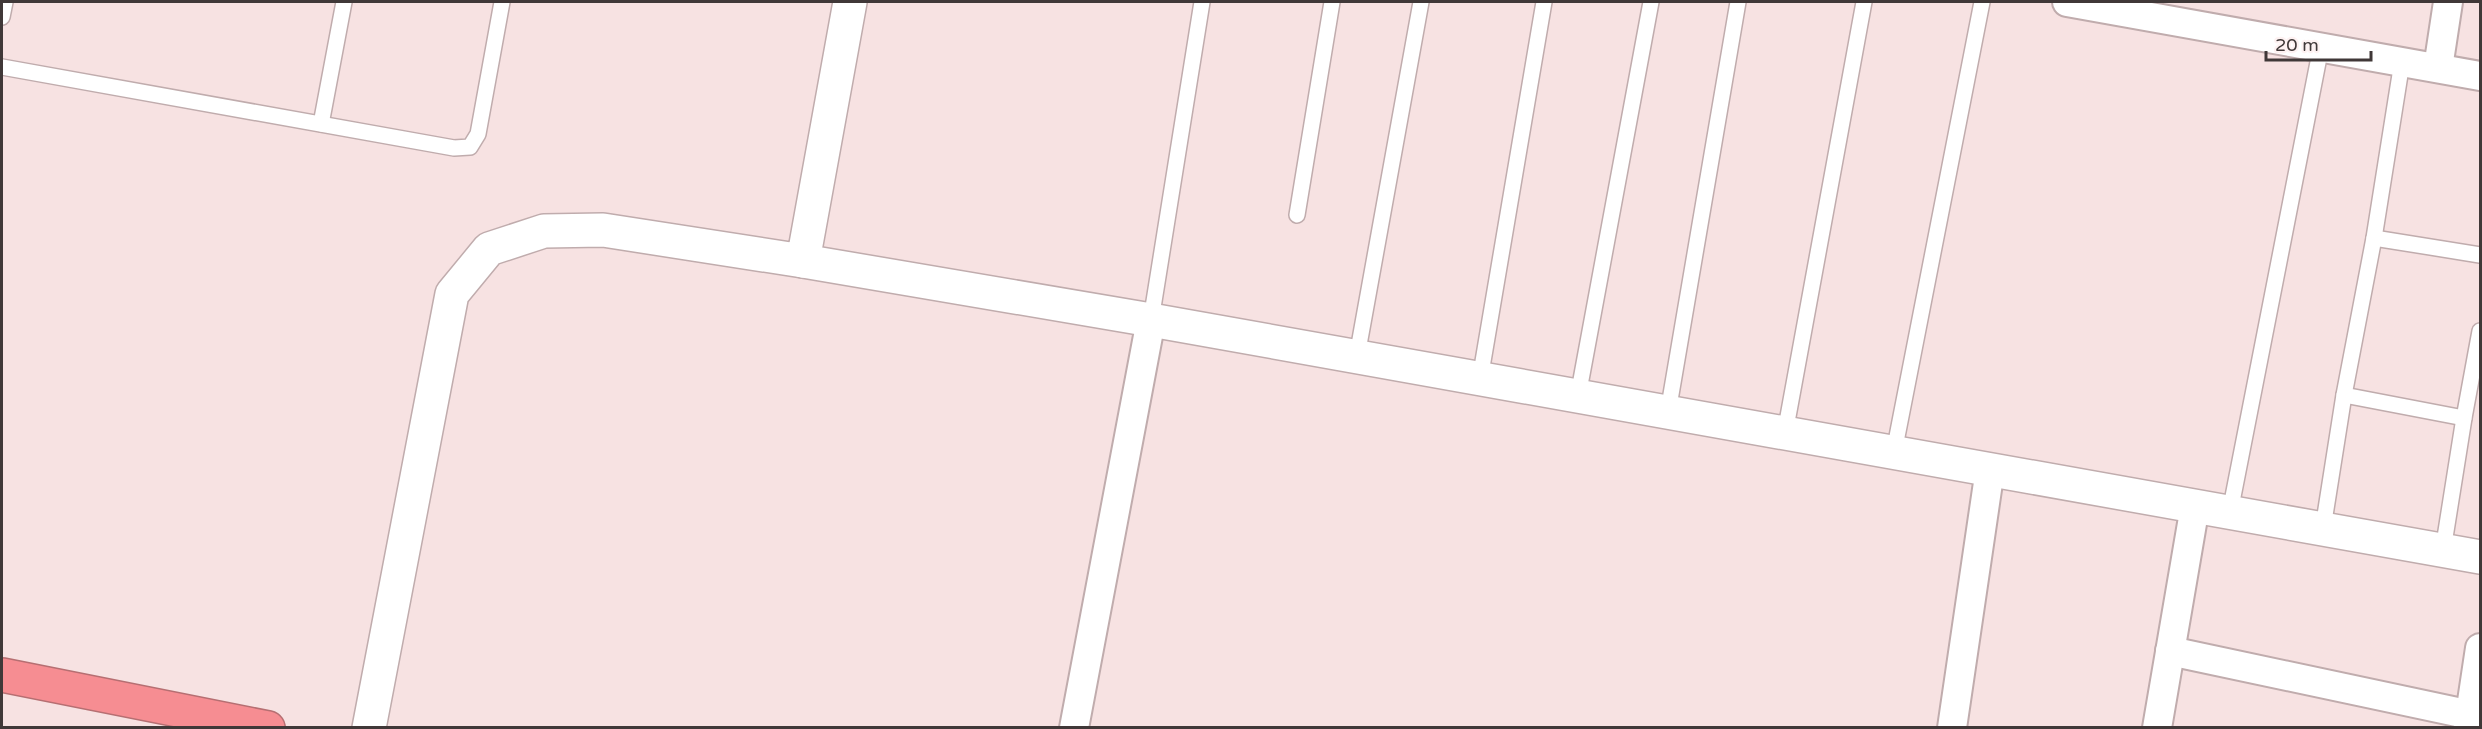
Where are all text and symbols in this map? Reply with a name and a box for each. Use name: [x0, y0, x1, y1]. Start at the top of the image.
scale bar: [2266, 24, 2371, 62]
text: 20 m: [2275, 34, 2319, 56]

